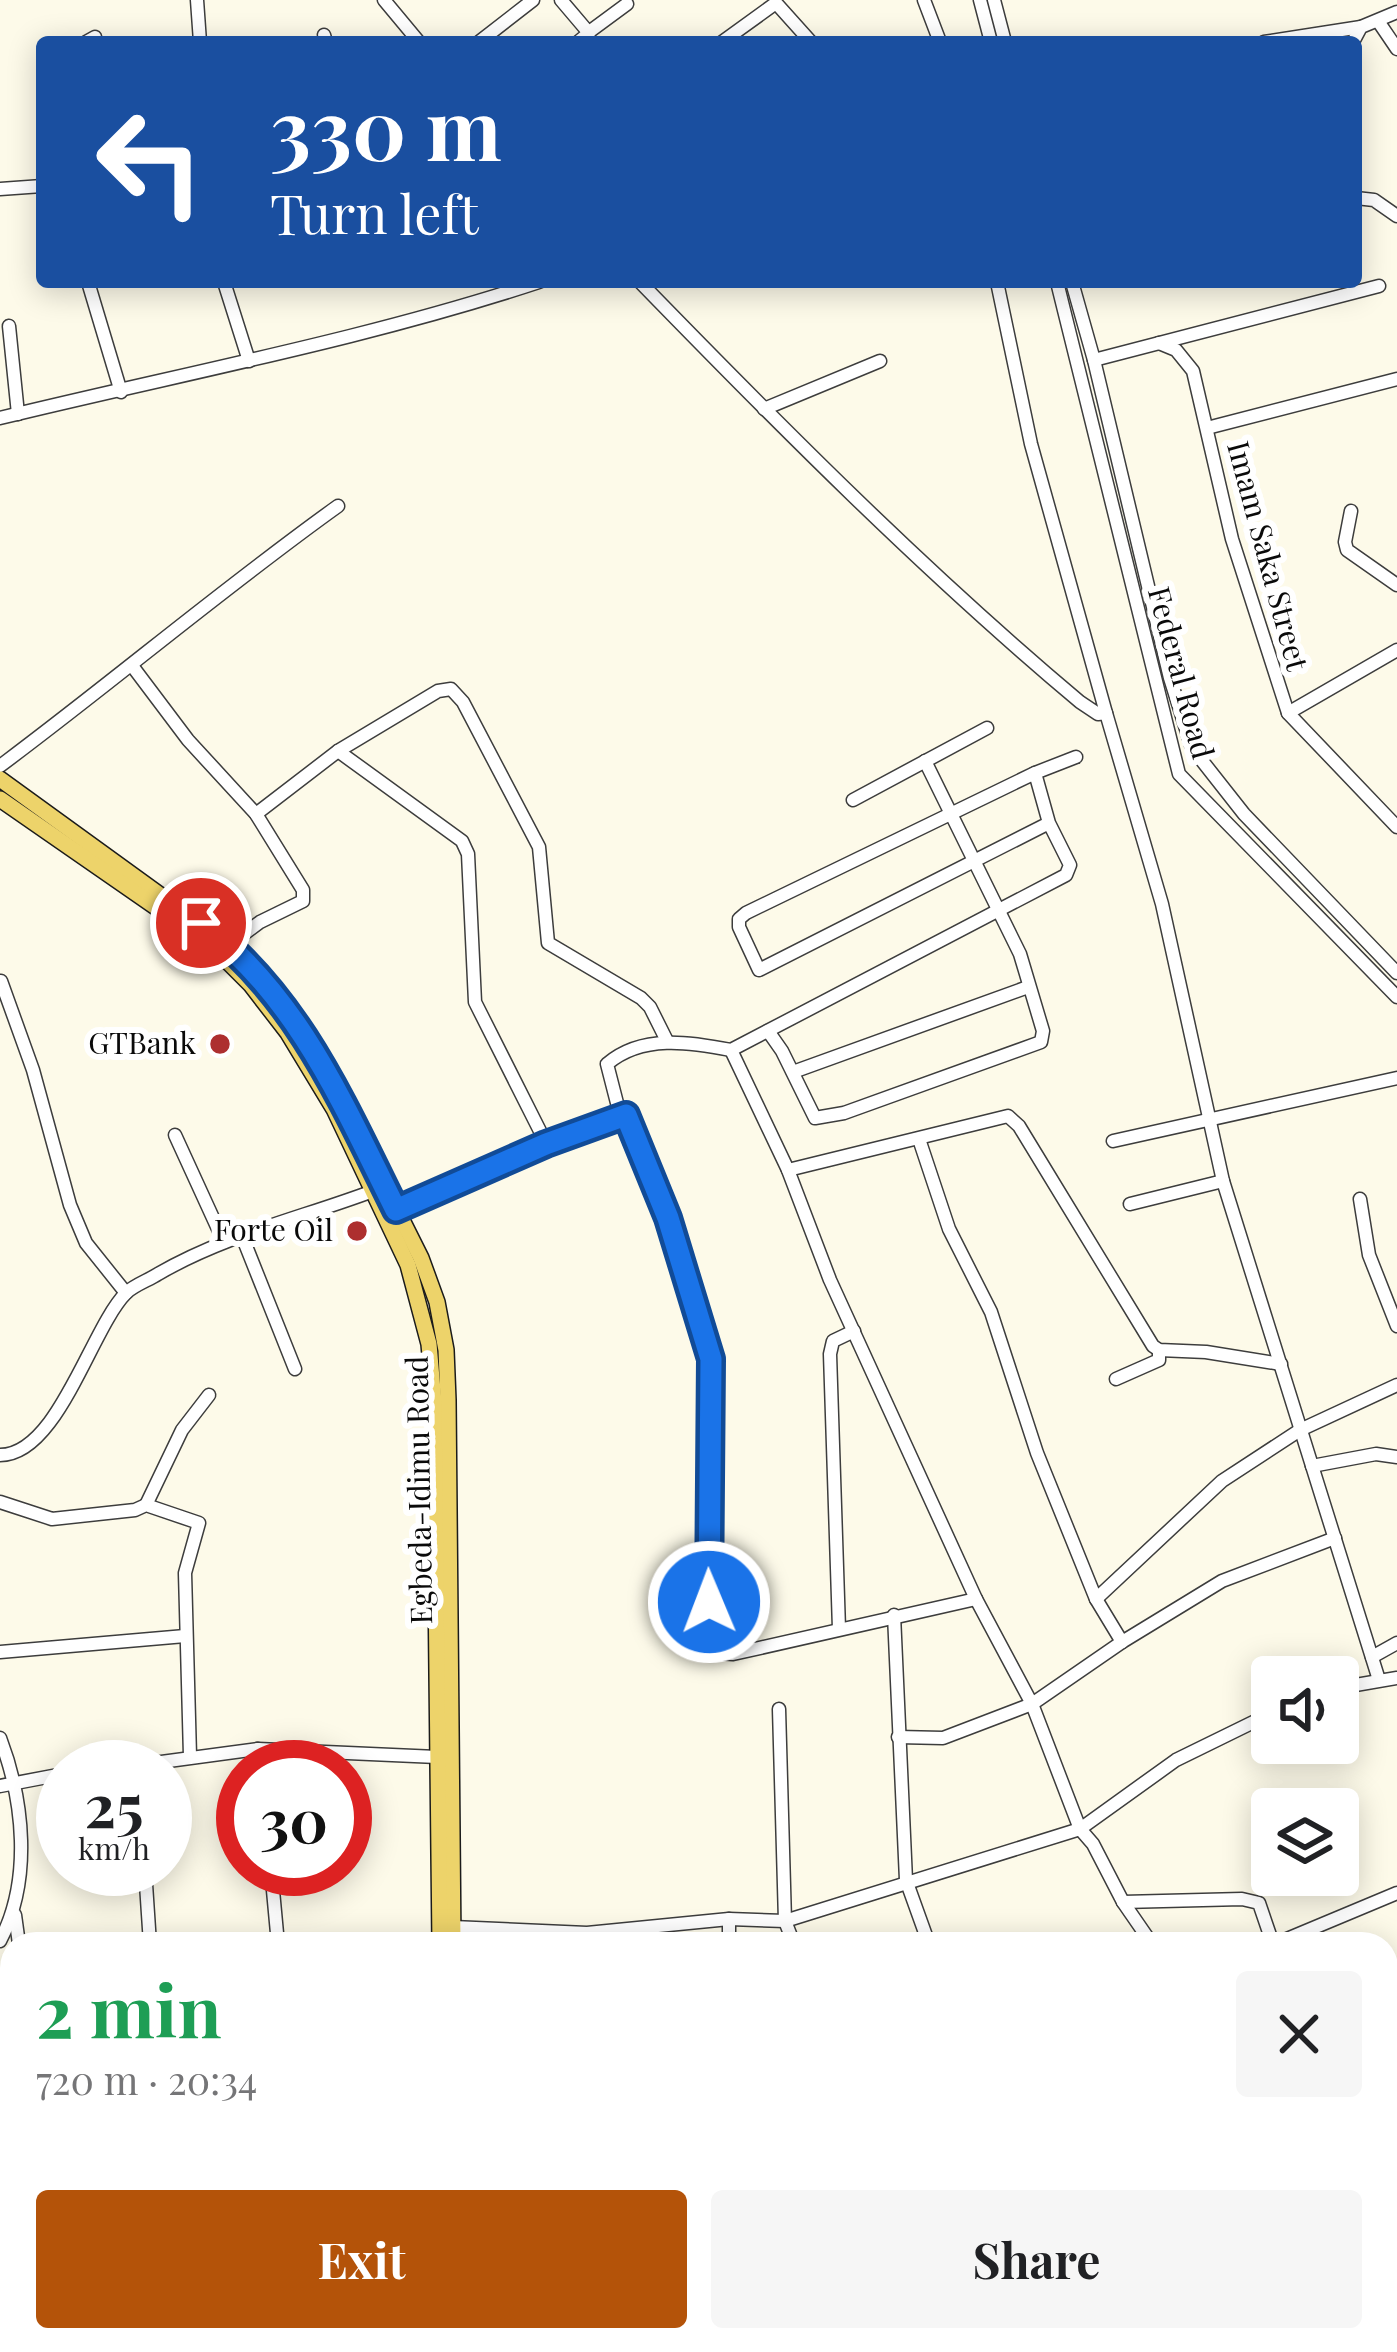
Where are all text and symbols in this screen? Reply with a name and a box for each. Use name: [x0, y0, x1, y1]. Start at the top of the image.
text: 330 m: [270, 70, 502, 182]
icon: left: [72, 84, 228, 240]
text: Turn left: [270, 177, 479, 249]
street label: Imam Saka Street: [1219, 436, 1319, 675]
street label: Federal Road: [1140, 582, 1224, 763]
pin: [150, 872, 252, 974]
icon: arrive: [168, 890, 234, 956]
place label: GTBank: [88, 1022, 196, 1062]
marker: GTBank: [207, 1031, 233, 1057]
place label: Forte Oil: [214, 1209, 333, 1249]
marker: Forte Oil: [344, 1218, 370, 1244]
street label: Egbeda-Idimu Road: [396, 1355, 440, 1625]
position arrow: [646, 1539, 772, 1665]
map controls: [1251, 1656, 1359, 1896]
button: sound: [1251, 1656, 1359, 1764]
speed limit sign: 30: [216, 1740, 372, 1896]
text: 25: [85, 1763, 143, 1843]
button: layers: [1251, 1788, 1359, 1896]
text: km/h: [78, 1828, 150, 1868]
text: 2 min: [36, 1960, 222, 2056]
button: close: [1236, 1971, 1362, 2097]
text: 720 m · 20:34: [36, 2053, 257, 2105]
button: Exit: [36, 2190, 687, 2328]
button: Share: [711, 2190, 1362, 2328]

